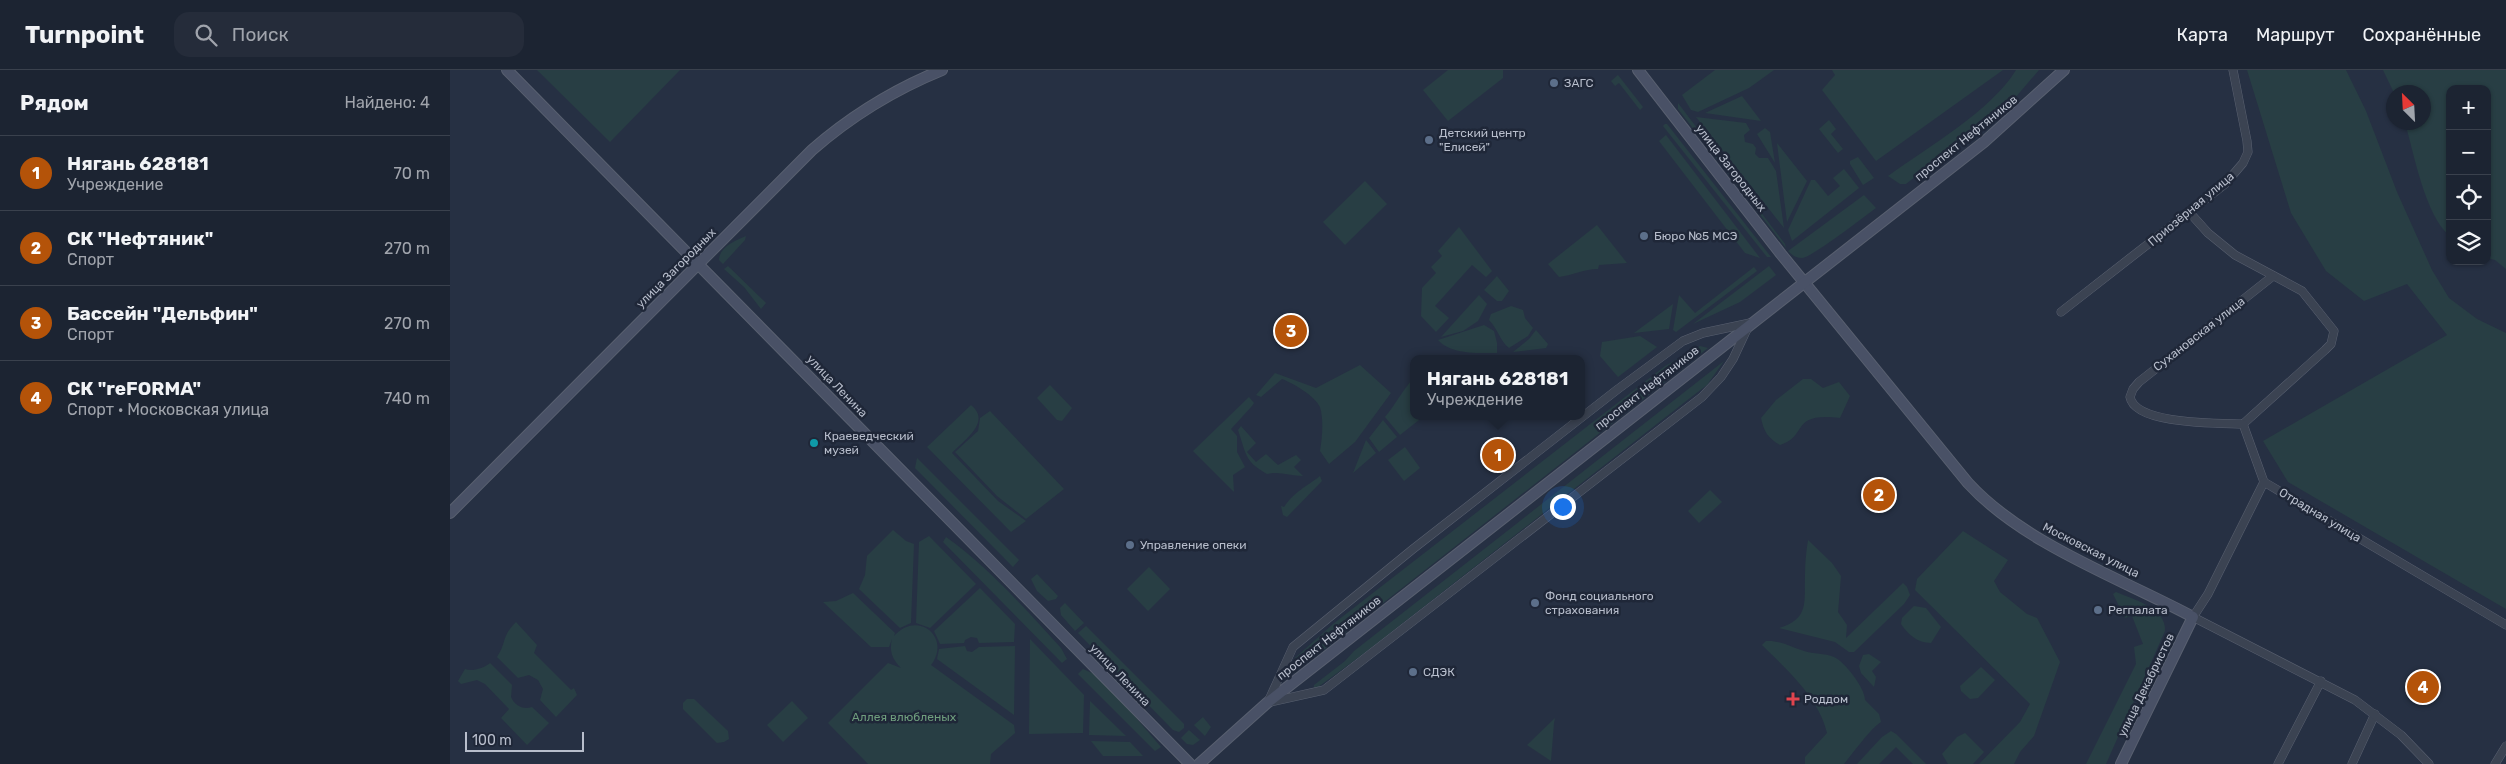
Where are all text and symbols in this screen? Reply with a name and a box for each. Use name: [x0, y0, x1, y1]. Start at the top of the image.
search box: [174, 12, 524, 57]
text: Turnpoint: [25, 21, 144, 49]
icon: search: [192, 21, 220, 49]
text: Поиск: [232, 23, 289, 46]
text: Карта: [2177, 24, 2228, 46]
text: Маршрут: [2256, 24, 2335, 46]
text: Сохранённые: [2363, 24, 2481, 46]
place label: ЗАГС: [1564, 76, 1594, 90]
marker: ЗАГС: [1548, 77, 1560, 89]
north arrow: [2386, 85, 2431, 130]
map controls: [2446, 85, 2491, 265]
button: +: [2446, 85, 2491, 130]
text: Рядом: [20, 90, 89, 115]
street label: проспект Нефтяников: [1912, 92, 2020, 184]
text: Найдено: 4: [345, 93, 430, 112]
street label: улица Загородных: [1693, 122, 1770, 215]
place label: Детский центр "Елисей": [1439, 126, 1526, 154]
button: −: [2446, 130, 2491, 175]
marker: Детский центр "Елисей": [1423, 134, 1435, 146]
text: Нягань 628181: [67, 152, 209, 175]
text: 1: [32, 164, 40, 183]
text: 70 m: [393, 164, 430, 183]
street label: Приозёрная улица: [2145, 169, 2237, 249]
text: Учреждение: [67, 175, 164, 194]
button: locate: [2446, 175, 2491, 220]
button: layers: [2446, 220, 2491, 265]
street label: улица Загородных: [633, 225, 719, 311]
text: СК "Нефтяник": [67, 227, 213, 250]
place label: Бюро №5 МСЭ: [1654, 229, 1737, 243]
marker: Бюро №5 МСЭ: [1638, 230, 1650, 242]
text: 2: [31, 239, 41, 258]
text: 270 m: [384, 239, 430, 258]
text: Спорт: [67, 250, 114, 269]
street label: Сухановская улица: [2150, 294, 2248, 374]
text: Бассейн "Дельфин": [67, 302, 258, 325]
pin: 3: [1275, 312, 1307, 350]
text: 3: [31, 314, 41, 333]
text: 270 m: [384, 314, 430, 333]
text: Спорт: [67, 325, 114, 344]
street label: проспект Нефтяников: [1592, 343, 1702, 433]
street label: улица Ленина: [804, 352, 870, 420]
popup: [1410, 355, 1585, 420]
text: Нягань 628181: [1427, 367, 1568, 390]
text: СК "reFORMA": [67, 377, 201, 400]
text: 4: [31, 389, 41, 408]
text: 740 m: [384, 389, 430, 408]
text: Учреждение: [1427, 390, 1523, 409]
text: Спорт · Московская улица: [67, 400, 269, 419]
place label: Краеведческий музей: [824, 429, 914, 457]
pin: 1: [1482, 436, 1514, 474]
marker: Краеведческий музей: [808, 437, 820, 449]
pin: 2: [1863, 476, 1895, 514]
street label: Отрадная улица: [2276, 485, 2364, 545]
your location: [1550, 494, 1576, 520]
street label: Московская улица: [2040, 520, 2142, 580]
place label: Управление опеки: [1140, 538, 1247, 552]
marker: Управление опеки: [1124, 539, 1136, 551]
place label: Фонд социального страхования: [1545, 589, 1654, 617]
street label: проспект Нефтяников: [1274, 593, 1384, 683]
marker: Фонд социального страхования: [1529, 597, 1541, 609]
place label: Регпалата: [2108, 603, 2168, 617]
marker: Регпалата: [2092, 604, 2104, 616]
street label: улица Декабристов: [2115, 631, 2177, 739]
street label: улица Ленина: [1087, 641, 1153, 709]
place label: СДЭК: [1423, 665, 1455, 679]
marker: СДЭК: [1407, 666, 1419, 678]
pin: 4: [2407, 668, 2439, 706]
marker: Роддом: [1786, 692, 1800, 706]
place label: Роддом: [1804, 692, 1848, 706]
park label: Аллея влюбленых: [852, 710, 957, 724]
scale bar: [465, 729, 584, 752]
text: 100 m: [472, 732, 512, 749]

